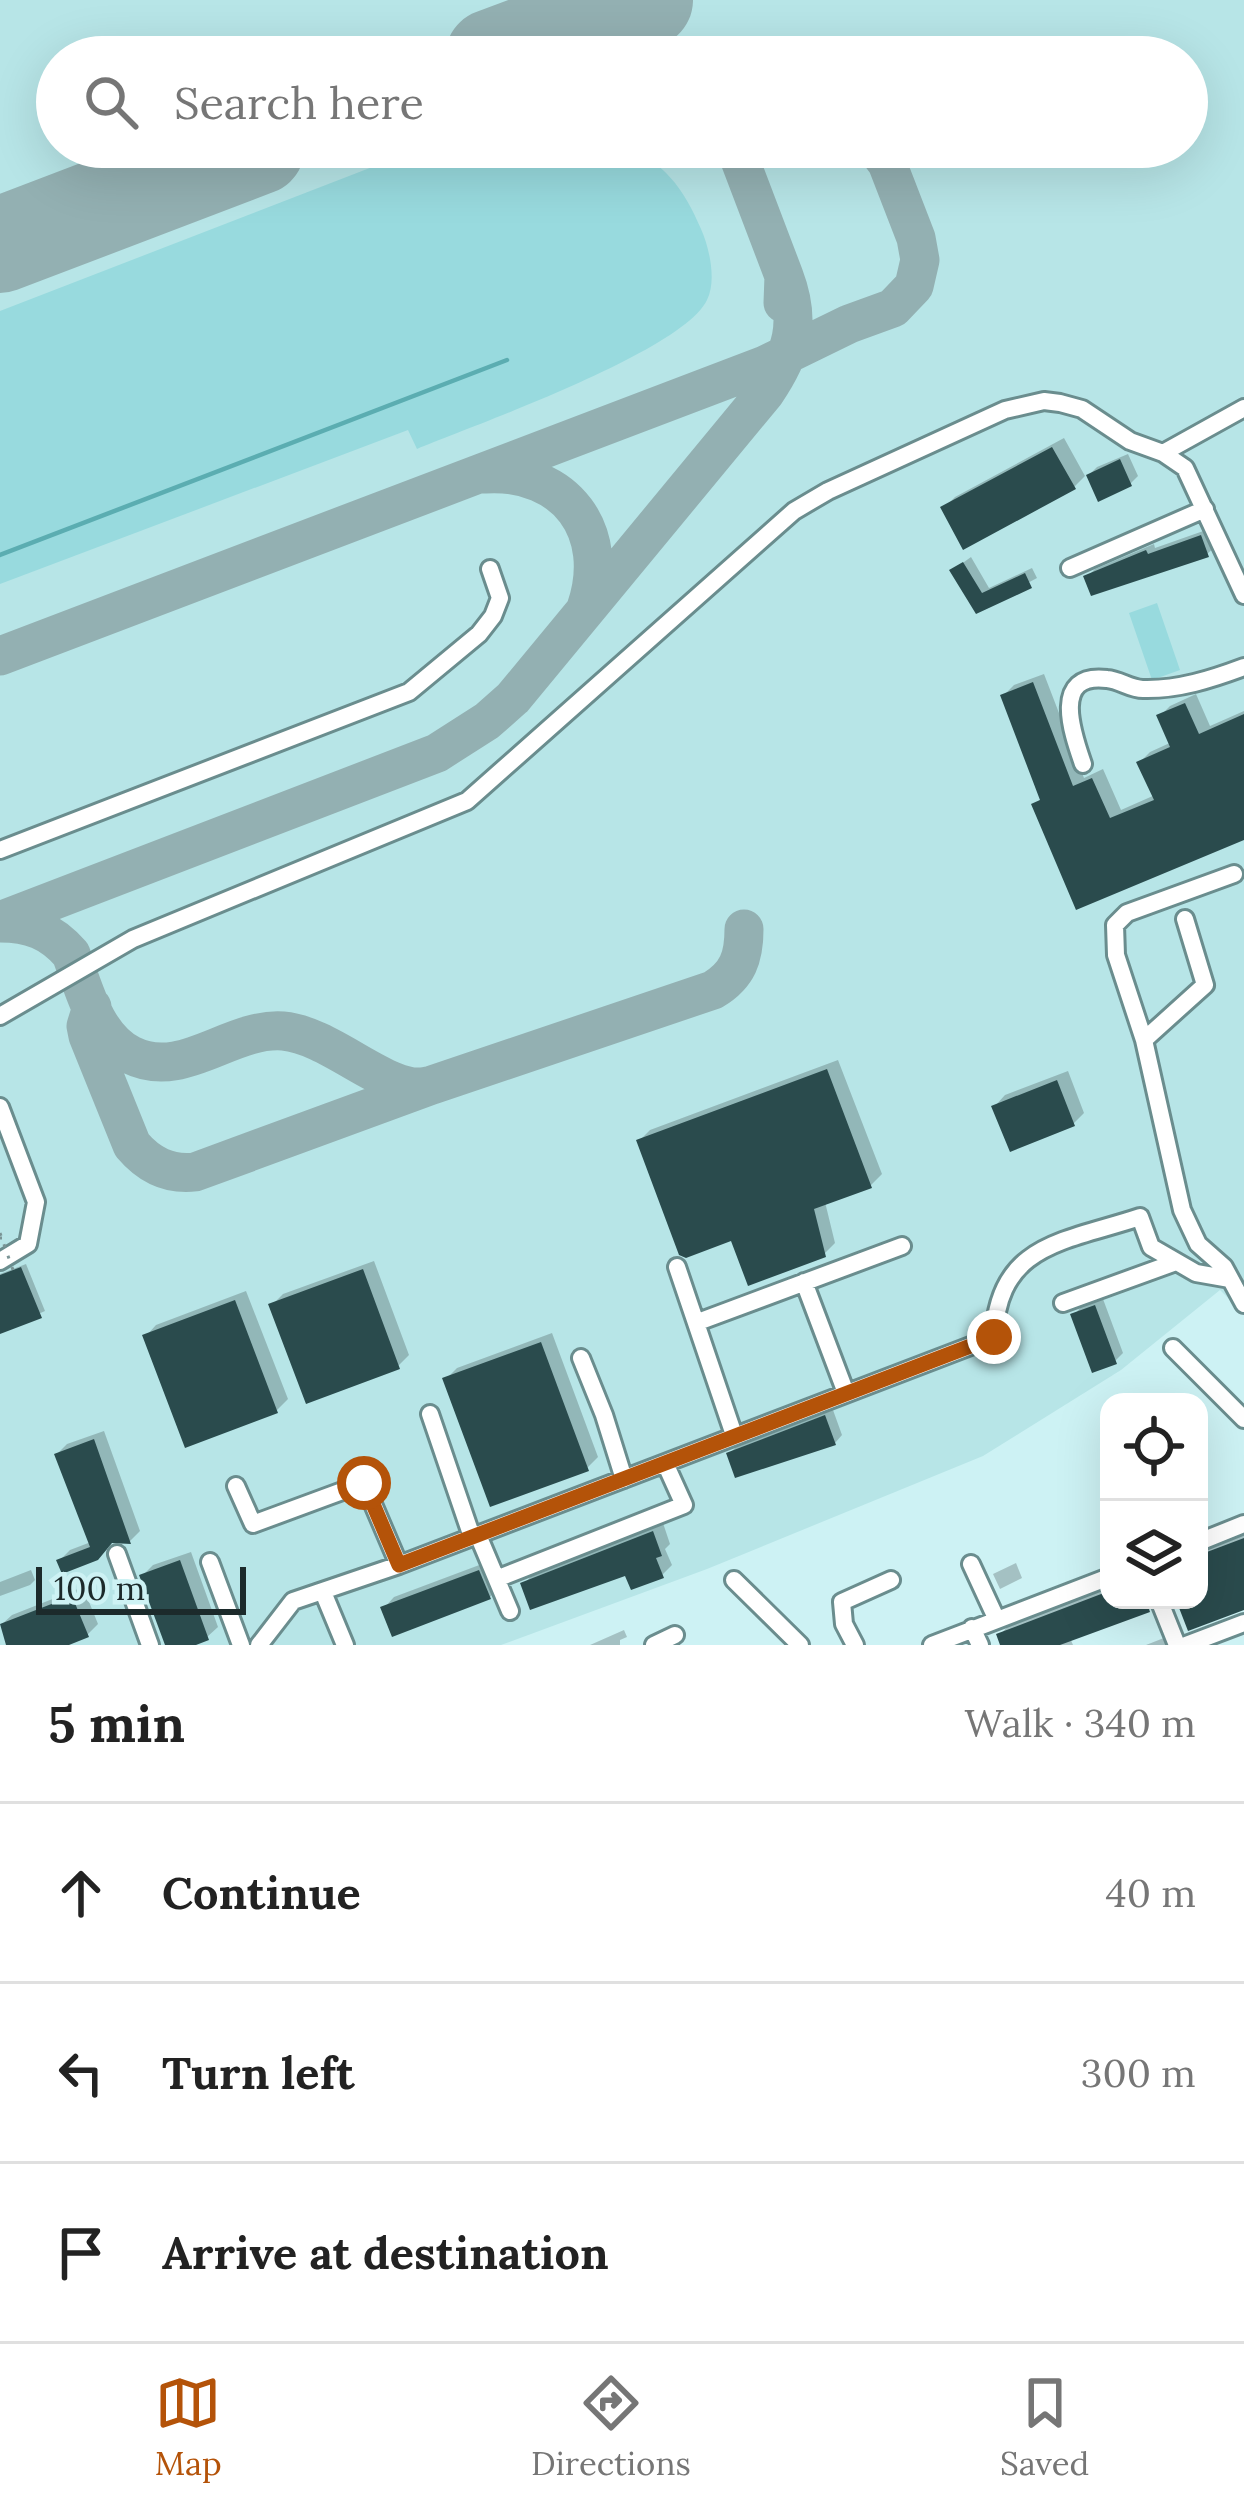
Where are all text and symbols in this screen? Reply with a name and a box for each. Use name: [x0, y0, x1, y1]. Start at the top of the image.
search box: [36, 36, 1208, 168]
icon: search: [78, 69, 144, 135]
text: Search here: [174, 74, 424, 131]
route end: [967, 1310, 1021, 1364]
map controls: [1100, 1393, 1208, 1609]
button: locate: [1100, 1393, 1208, 1501]
route start: [337, 1456, 391, 1510]
button: layers: [1100, 1501, 1208, 1609]
scale bar: [36, 1561, 246, 1614]
text: 100 m: [54, 1567, 145, 1609]
text: 5 min: [48, 1691, 185, 1756]
text: Walk · 340 m: [965, 1698, 1196, 1748]
icon: ahead: [48, 1860, 114, 1926]
text: Continue: [162, 1864, 361, 1921]
text: 40 m: [1106, 1868, 1196, 1918]
icon: left: [48, 2040, 114, 2106]
text: Turn left: [162, 2044, 355, 2101]
text: 300 m: [1081, 2048, 1196, 2098]
icon: arrive: [48, 2220, 114, 2286]
text: Arrive at destination: [162, 2224, 609, 2281]
tab: Map: [155, 2370, 222, 2484]
tab: Directions: [531, 2370, 691, 2484]
tab: Saved: [1000, 2370, 1089, 2484]

